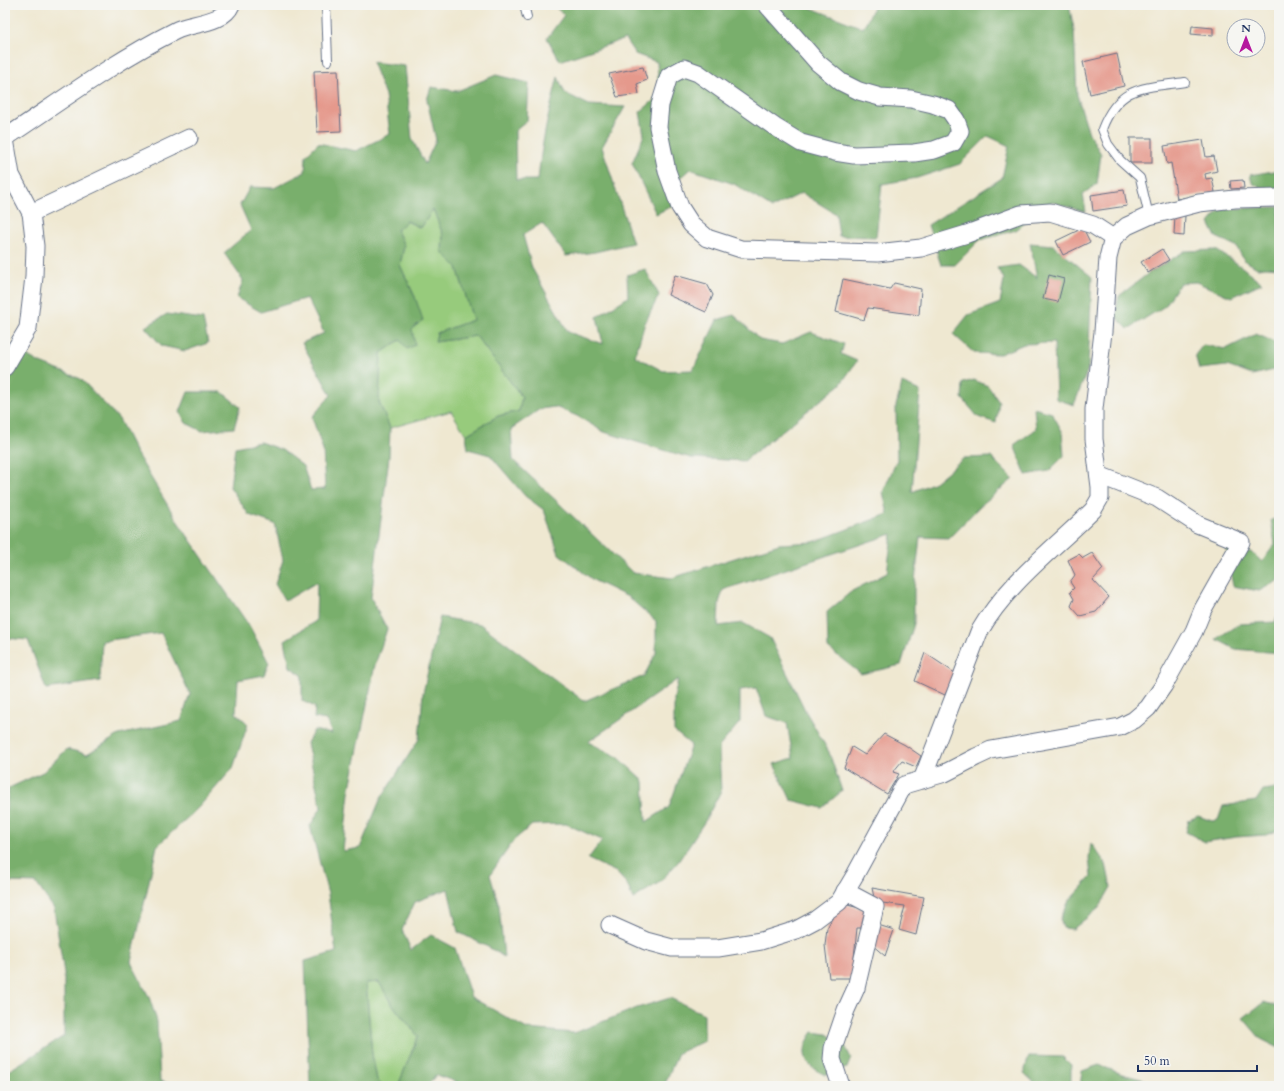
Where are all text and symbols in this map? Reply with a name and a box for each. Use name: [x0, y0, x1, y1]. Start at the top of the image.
north arrow: [1226, 18, 1266, 58]
text: N: [1241, 21, 1251, 36]
scale bar: [1138, 1047, 1257, 1073]
text: 50 m: [1144, 1053, 1171, 1069]

